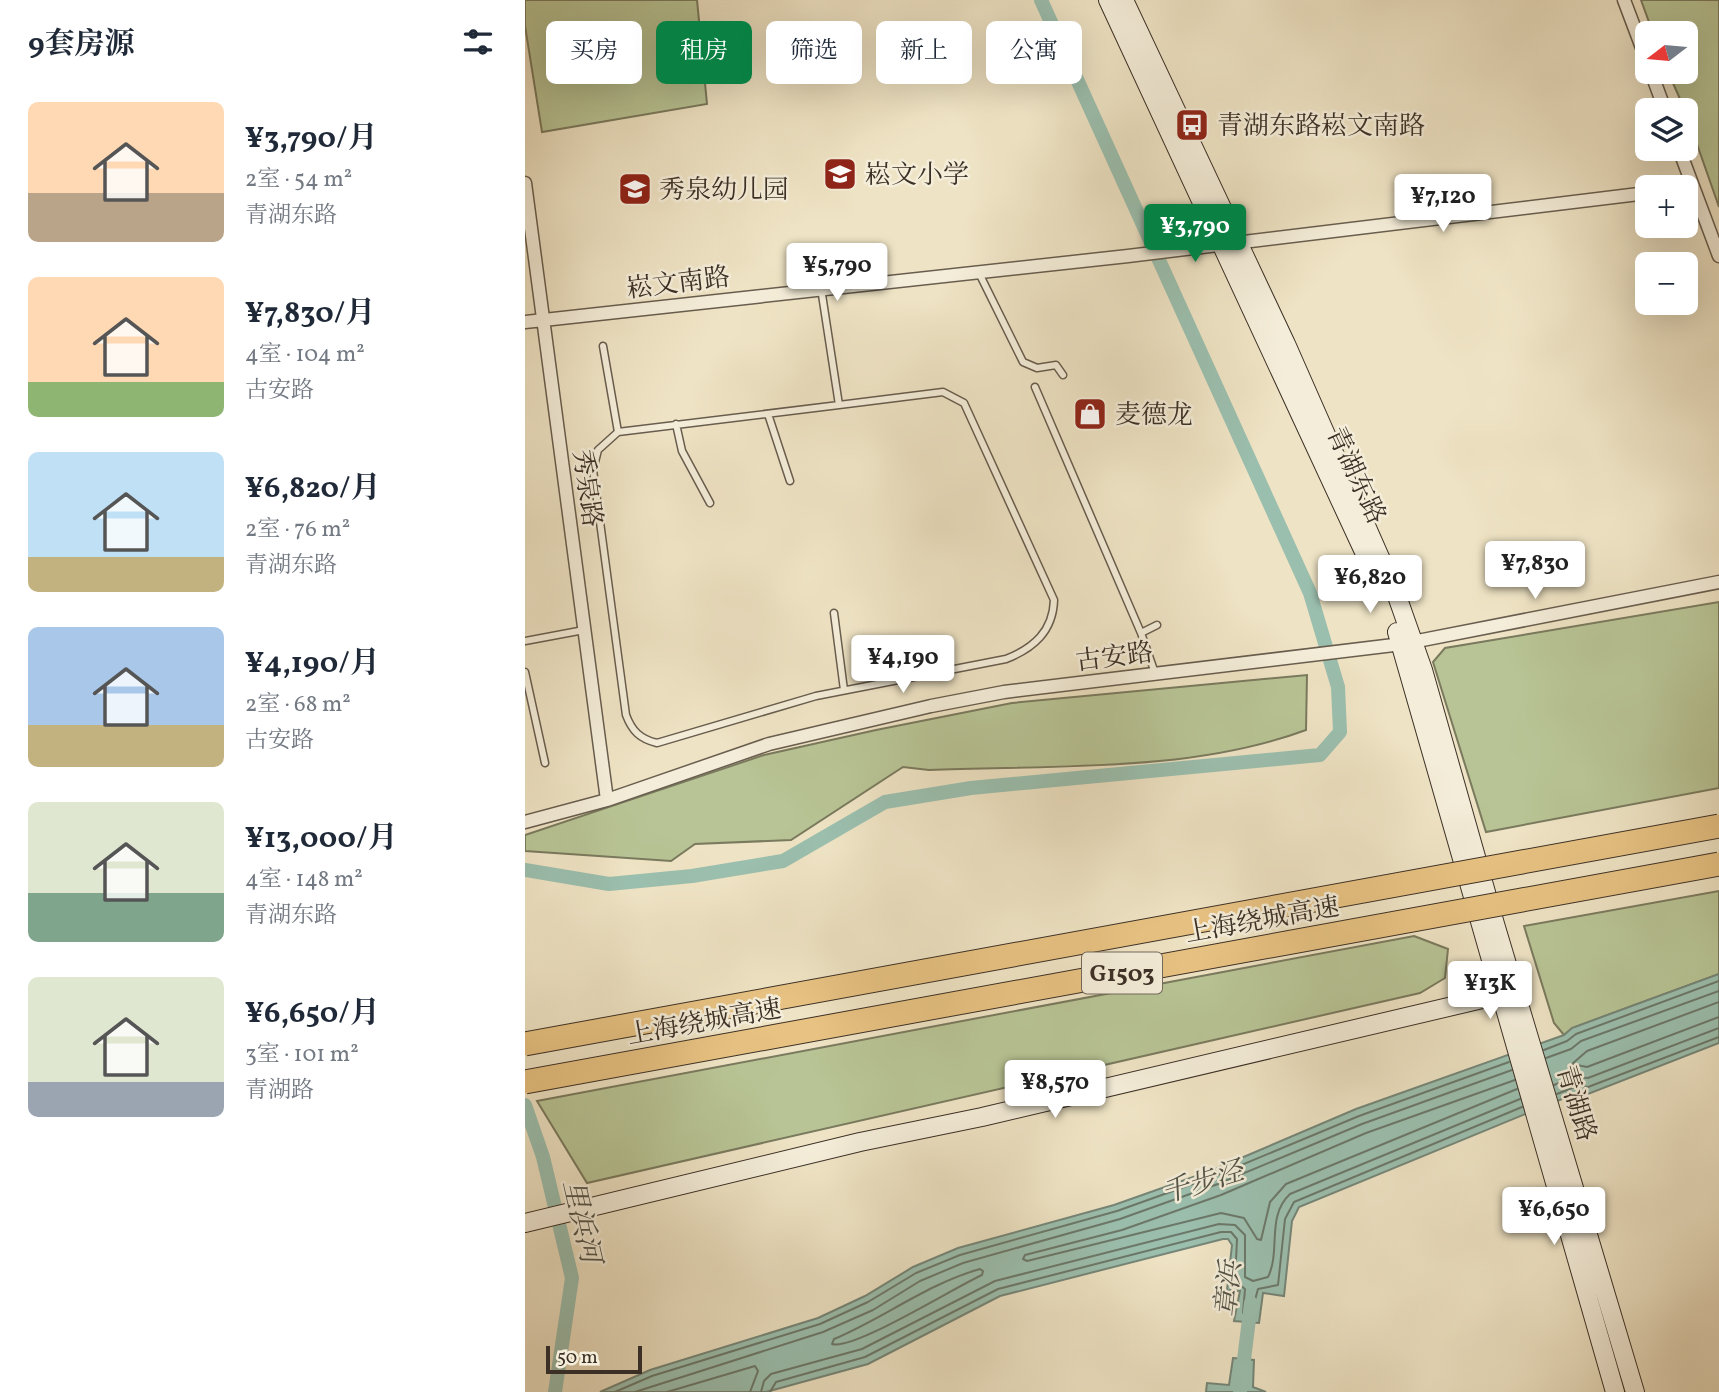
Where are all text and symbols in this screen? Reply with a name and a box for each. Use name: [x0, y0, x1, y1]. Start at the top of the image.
chip: 买房: [546, 21, 642, 84]
chip: 租房: [656, 21, 752, 84]
chip: 筛选: [766, 21, 862, 84]
chip: 新上: [876, 21, 972, 84]
chip: 公寓: [986, 21, 1082, 84]
north arrow: [1635, 21, 1697, 84]
map controls: [1635, 21, 1698, 315]
icon: filters: [459, 23, 497, 61]
text: 9套房源: [28, 24, 135, 66]
button: layers: [1635, 98, 1698, 161]
bus stop icon: 青湖东路崧文南路: [1173, 106, 1211, 144]
place label: 青湖东路崧文南路: [1217, 109, 1425, 145]
text: ¥3,790/月: [245, 118, 378, 160]
icon: home: [84, 130, 168, 214]
school or university icon: 崧文小学: [821, 155, 859, 193]
place label: 崧文小学: [865, 158, 969, 194]
text: 2室 · 54 m²: [245, 164, 352, 196]
school or university icon: 秀泉幼儿园: [616, 170, 654, 208]
place label: 秀泉幼儿园: [659, 173, 789, 209]
pin: ¥7,120: [1386, 174, 1500, 234]
button: +: [1635, 175, 1698, 238]
text: ¥7,120: [1410, 181, 1476, 213]
text: 青湖东路: [245, 200, 337, 232]
pin: ¥3,790: [1138, 204, 1252, 264]
text: ¥3,790: [1160, 211, 1230, 243]
pin: ¥5,790: [780, 244, 894, 303]
text: ¥5,790: [802, 250, 872, 282]
button: −: [1635, 252, 1698, 315]
street label: 崧文南路: [624, 260, 732, 308]
text: ¥7,830/月: [245, 293, 375, 335]
icon: home: [84, 305, 168, 389]
text: 4室 · 104 m²: [245, 339, 365, 371]
text: 古安路: [245, 375, 314, 407]
shop icon: 麦德龙: [1071, 395, 1109, 433]
place label: 麦德龙: [1115, 398, 1193, 434]
street label: 青湖东路: [1317, 421, 1393, 531]
street label: 秀泉路: [563, 447, 609, 529]
text: ¥6,820/月: [245, 468, 381, 510]
icon: home: [84, 480, 168, 564]
text: 2室 · 76 m²: [245, 514, 350, 546]
pin: ¥7,830: [1478, 542, 1592, 601]
text: ¥7,830: [1501, 548, 1569, 580]
text: 青湖东路: [245, 550, 337, 582]
pin: ¥6,820: [1313, 556, 1427, 615]
text: ¥6,820: [1334, 562, 1406, 594]
street label: 古安路: [1073, 635, 1155, 681]
pin: ¥4,190: [846, 636, 960, 695]
text: ¥4,190: [867, 642, 939, 674]
text: ¥4,190/月: [245, 643, 380, 685]
icon: home: [84, 655, 168, 739]
text: 2室 · 68 m²: [245, 689, 351, 721]
text: 古安路: [245, 725, 314, 757]
text: ¥13,000/月: [245, 818, 398, 860]
icon: home: [84, 830, 168, 914]
text: 4室 · 148 m²: [245, 864, 363, 896]
street label: 上海绕城高速: [1182, 890, 1342, 952]
text: 青湖东路: [245, 900, 337, 932]
road number: G1503: [1082, 953, 1162, 993]
pin: ¥13K: [1449, 962, 1531, 1021]
text: ¥13K: [1464, 968, 1516, 1000]
street label: 上海绕城高速: [624, 992, 784, 1054]
text: ¥6,650/月: [245, 993, 380, 1035]
icon: home: [84, 1005, 168, 1089]
text: 3室 · 101 m²: [245, 1039, 359, 1071]
pin: ¥8,570: [998, 1060, 1112, 1120]
street label: 青湖路: [1546, 1061, 1604, 1146]
text: ¥8,570: [1021, 1067, 1089, 1099]
text: 青湖路: [245, 1075, 314, 1107]
water label: 千步泾: [1157, 1152, 1251, 1214]
water label: 里浜河: [552, 1176, 610, 1272]
pin: ¥6,650: [1497, 1188, 1611, 1247]
text: ¥6,650: [1518, 1194, 1590, 1226]
water label: 章浜: [1207, 1257, 1252, 1319]
scale bar: [546, 1343, 642, 1375]
text: 50 m: [557, 1345, 598, 1371]

